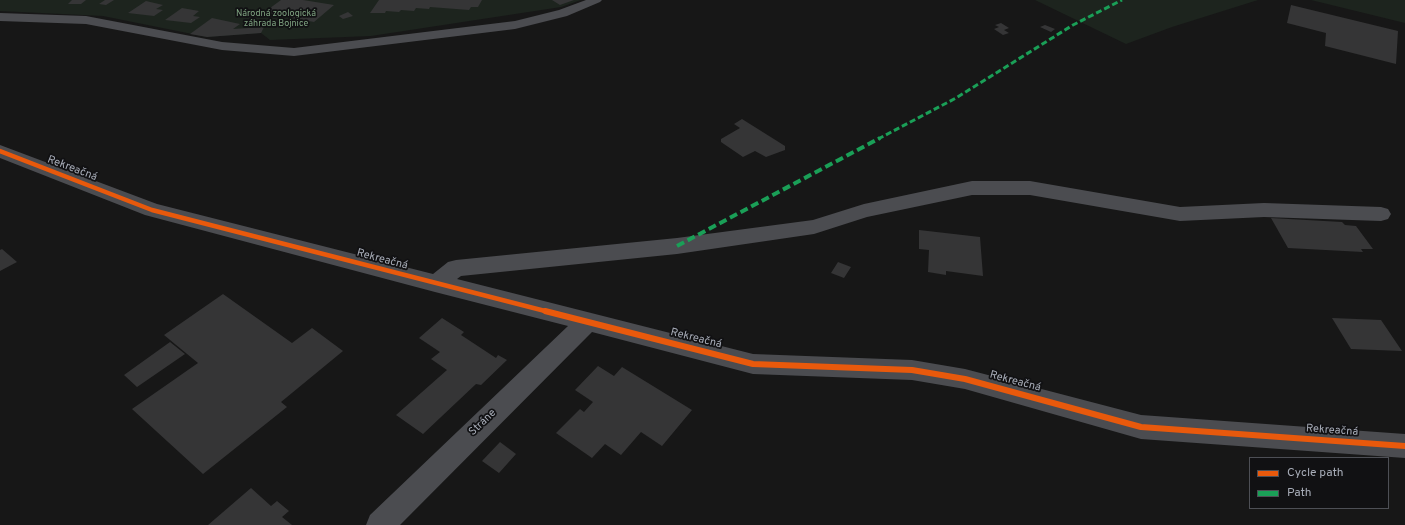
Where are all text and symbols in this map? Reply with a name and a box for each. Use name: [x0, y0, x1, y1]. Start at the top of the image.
park label: Národná zoologická záhrada Bojnice: [236, 9, 316, 30]
street label: Rekreačná: [45, 153, 99, 185]
street label: Rekreačná: [355, 247, 409, 273]
street label: Rekreačná: [669, 326, 723, 352]
street label: Rekreačná: [988, 369, 1042, 395]
street label: Stráne: [467, 407, 499, 439]
street label: Rekreačná: [1305, 423, 1359, 439]
legend: [1249, 457, 1389, 509]
text: Cycle path: [1287, 465, 1344, 481]
text: Path: [1287, 485, 1312, 501]

